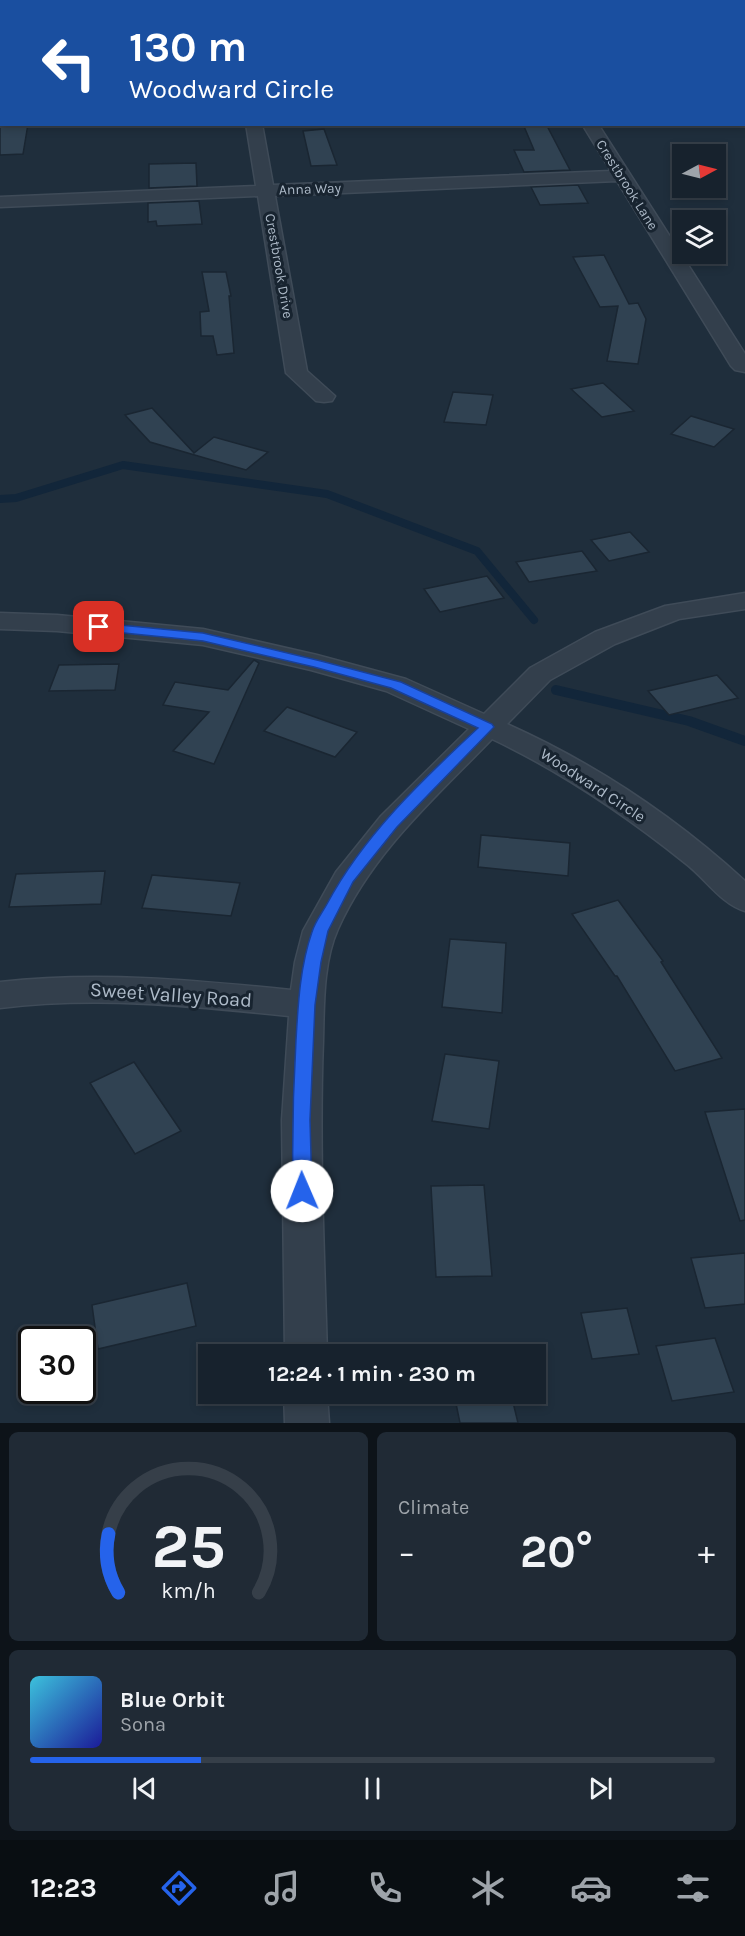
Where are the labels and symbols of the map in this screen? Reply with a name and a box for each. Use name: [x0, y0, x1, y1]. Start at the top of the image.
street label: Crestbrook Lane: [592, 137, 662, 233]
north arrow: [672, 144, 726, 198]
street label: Anna Way: [279, 179, 342, 199]
street label: Crestbrook Drive: [261, 212, 297, 320]
pin: [73, 601, 124, 652]
street label: Woodward Circle: [537, 744, 649, 826]
street label: Sweet Valley Road: [89, 978, 253, 1012]
position arrow: [270, 1159, 334, 1223]
speed limit sign: 30: [18, 1326, 96, 1404]

